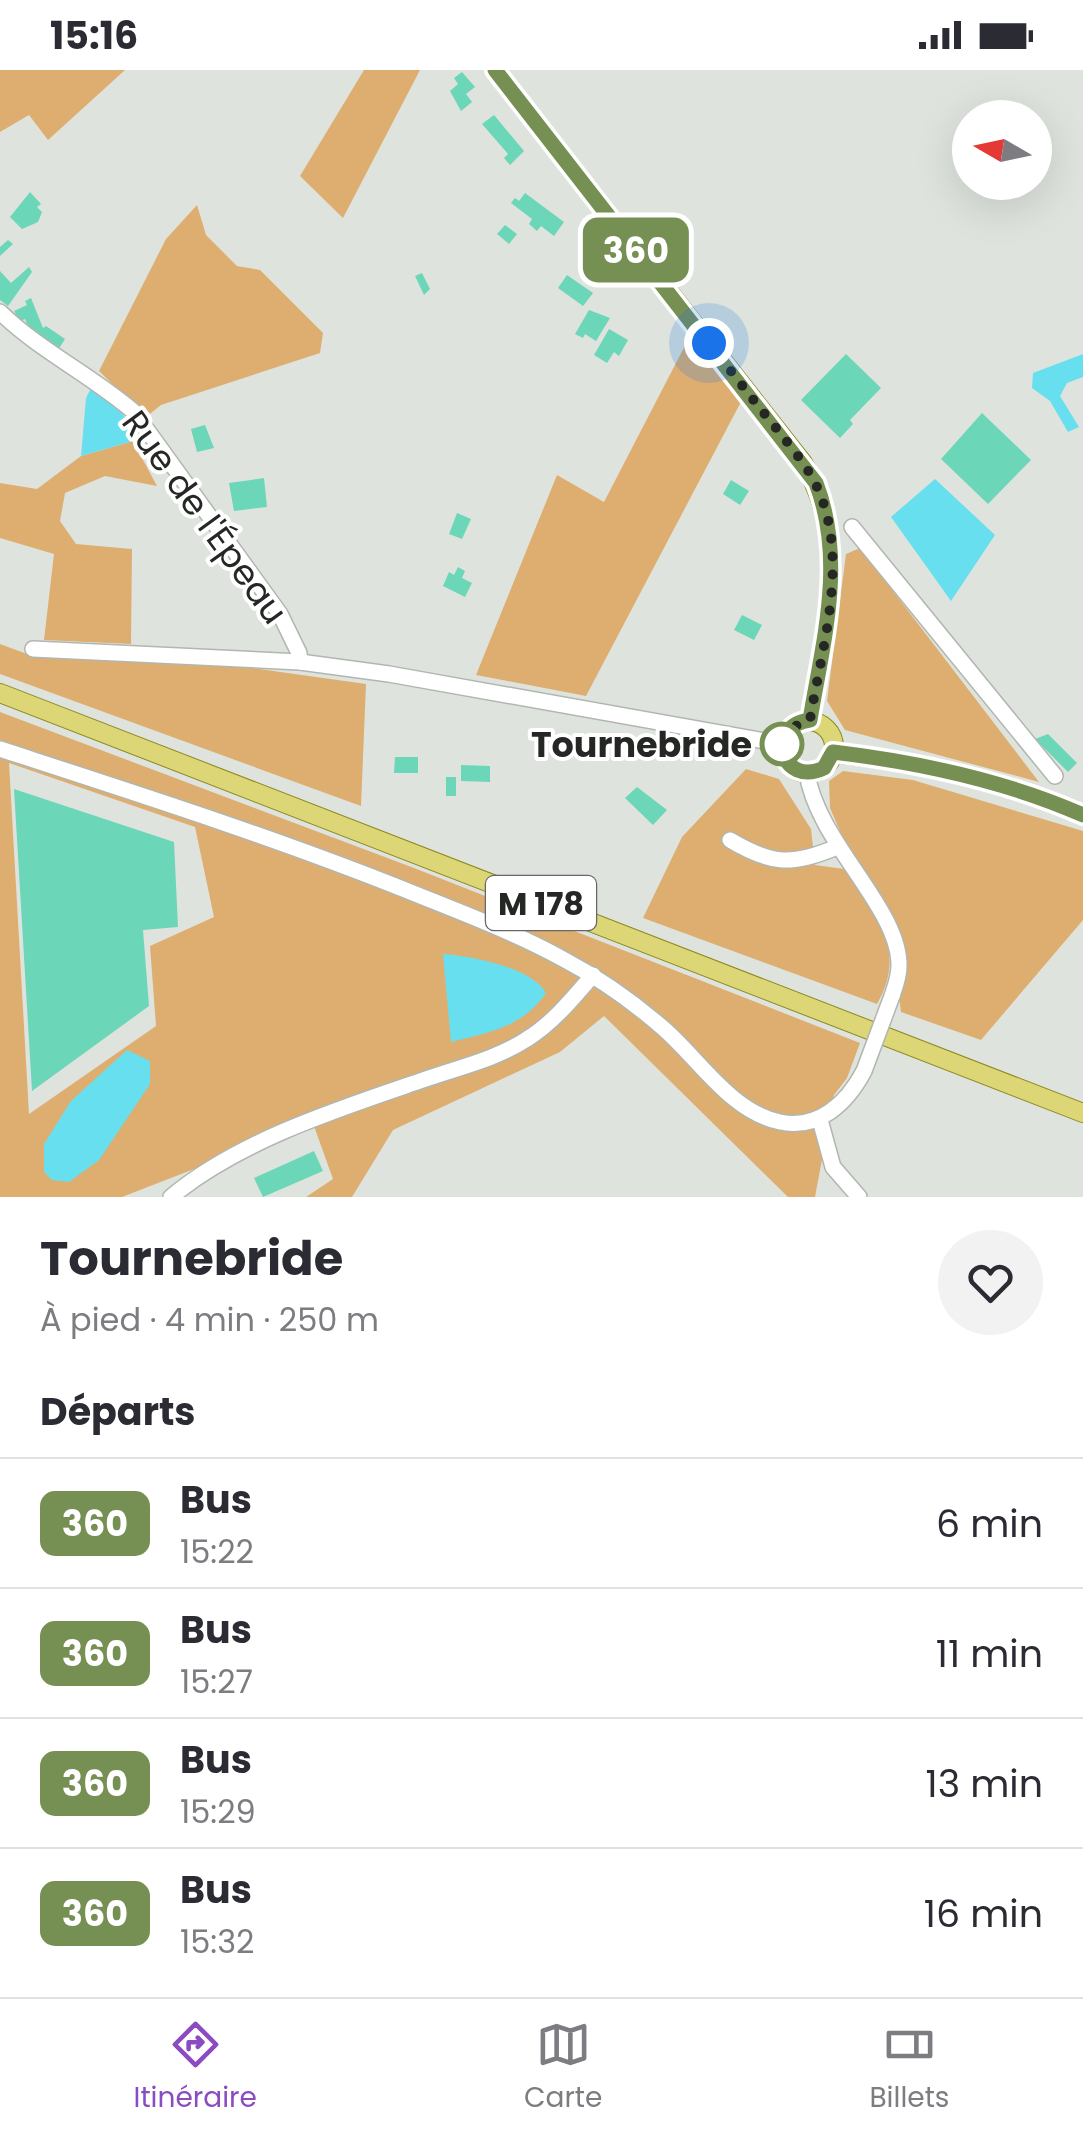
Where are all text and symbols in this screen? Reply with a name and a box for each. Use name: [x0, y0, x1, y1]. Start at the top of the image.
text: 15:16: [50, 9, 138, 62]
north arrow: [952, 100, 1052, 200]
map controls: [952, 100, 1052, 200]
line badge: 360: [578, 218, 694, 282]
text: 360: [603, 226, 669, 275]
your location: [684, 318, 734, 368]
street label: Rue de l'Épeau: [111, 400, 299, 634]
place label: Tournebride: [531, 720, 752, 769]
marker: Tournebride: [761, 723, 803, 765]
road number: M 178: [486, 876, 596, 930]
text: Tournebride: [40, 1225, 343, 1292]
button: heart: [938, 1230, 1043, 1335]
text: À pied · 4 min · 250 m: [40, 1297, 379, 1342]
text: Départs: [40, 1385, 196, 1438]
text: Bus: [180, 1473, 252, 1526]
text: 6 min: [936, 1497, 1043, 1550]
text: 360: [62, 1499, 128, 1548]
text: 15:22: [180, 1529, 254, 1574]
text: Bus: [180, 1603, 252, 1656]
text: 11 min: [936, 1627, 1043, 1680]
text: 360: [62, 1629, 128, 1678]
text: 15:27: [180, 1659, 253, 1704]
text: Bus: [180, 1733, 252, 1786]
text: 13 min: [926, 1757, 1043, 1810]
text: 360: [62, 1759, 128, 1808]
text: 15:29: [180, 1789, 256, 1834]
text: Bus: [180, 1863, 252, 1916]
text: 16 min: [924, 1887, 1043, 1940]
text: 360: [62, 1889, 128, 1938]
text: 15:32: [180, 1919, 254, 1964]
tab: Itinéraire: [134, 2017, 257, 2119]
tab: Carte: [524, 2017, 602, 2119]
tab: Billets: [869, 2017, 949, 2119]

